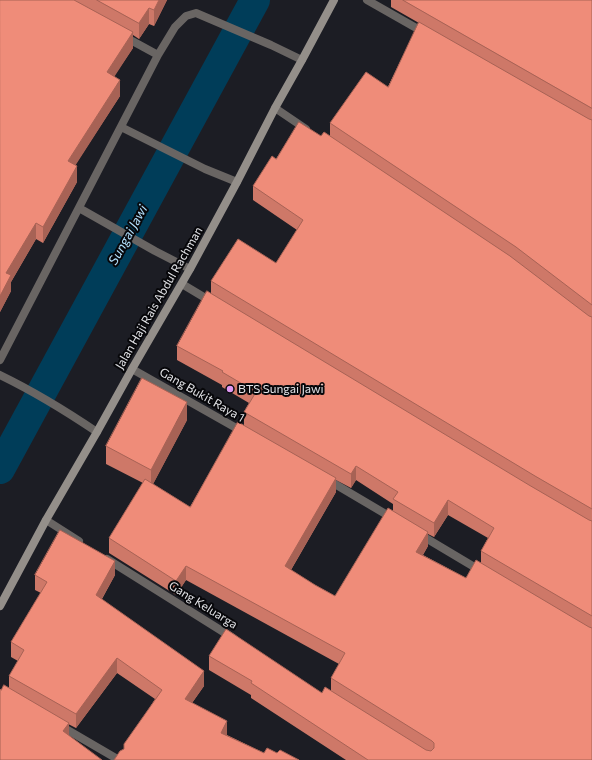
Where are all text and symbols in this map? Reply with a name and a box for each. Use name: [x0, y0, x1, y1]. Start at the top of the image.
water label: Sungai Jawi: [105, 202, 151, 268]
street label: Jalan Haji Rais Abdul Rachman: [112, 224, 206, 372]
street label: Gang Bukit Raya 1: [157, 365, 247, 425]
place label: BTS Sungai Jawi: [238, 382, 324, 396]
marker: BTS Sungai Jawi: [225, 384, 235, 394]
street label: Gang Keluarga: [166, 578, 240, 632]

